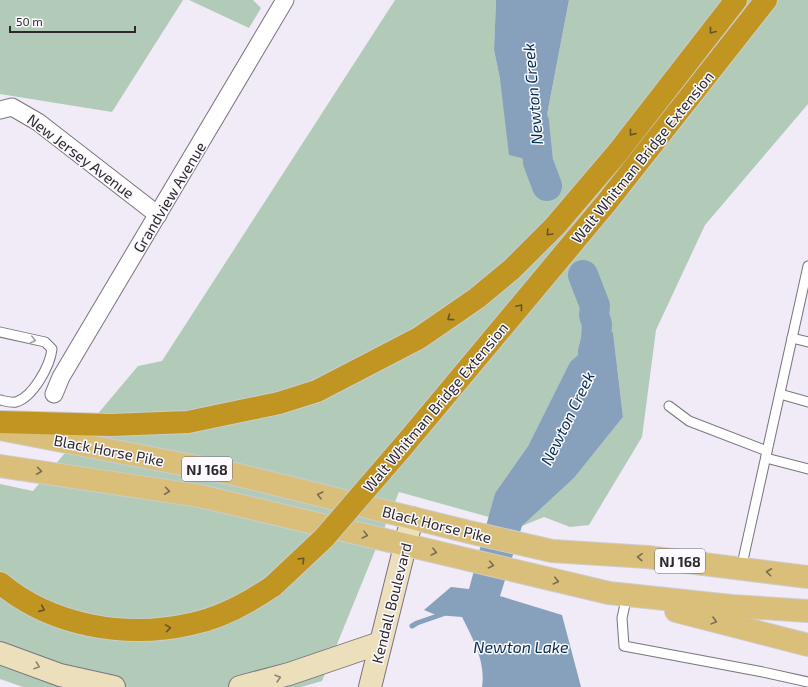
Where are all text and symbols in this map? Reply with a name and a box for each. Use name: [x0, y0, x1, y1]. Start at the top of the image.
scale bar: [10, 8, 135, 34]
text: 50 m: [16, 14, 43, 28]
one-way arrow: [710, 26, 717, 33]
water label: Newton Creek: [518, 42, 546, 146]
street label: Walt Whitman Bridge Extension: [567, 67, 717, 247]
street label: New Jersey Avenue: [24, 110, 138, 202]
one-way arrow: [630, 129, 637, 136]
street label: Grandview Avenue: [129, 138, 209, 256]
one-way arrow: [546, 228, 553, 236]
one-way arrow: [516, 305, 523, 312]
one-way arrow: [448, 313, 455, 320]
street label: Walt Whitman Bridge Extension: [359, 318, 511, 496]
one-way arrow: [30, 335, 36, 343]
water label: Newton Creek: [536, 368, 598, 468]
street label: Black Horse Pike: [52, 431, 166, 469]
road number: NJ 168: [182, 457, 232, 481]
one-way arrow: [35, 466, 42, 475]
one-way arrow: [164, 486, 170, 495]
one-way arrow: [317, 491, 324, 500]
street label: Black Horse Pike: [381, 502, 493, 546]
one-way arrow: [361, 531, 368, 539]
street label: Kendall Boulevard: [367, 541, 415, 665]
one-way arrow: [430, 547, 437, 556]
road number: NJ 168: [655, 549, 705, 573]
one-way arrow: [637, 552, 643, 561]
one-way arrow: [297, 557, 305, 565]
one-way arrow: [487, 561, 494, 569]
one-way arrow: [766, 568, 772, 577]
one-way arrow: [553, 576, 560, 584]
one-way arrow: [38, 604, 45, 612]
one-way arrow: [711, 617, 717, 625]
one-way arrow: [165, 624, 171, 633]
water label: Newton Lake: [473, 637, 569, 656]
one-way arrow: [33, 662, 40, 670]
one-way arrow: [274, 674, 281, 683]

